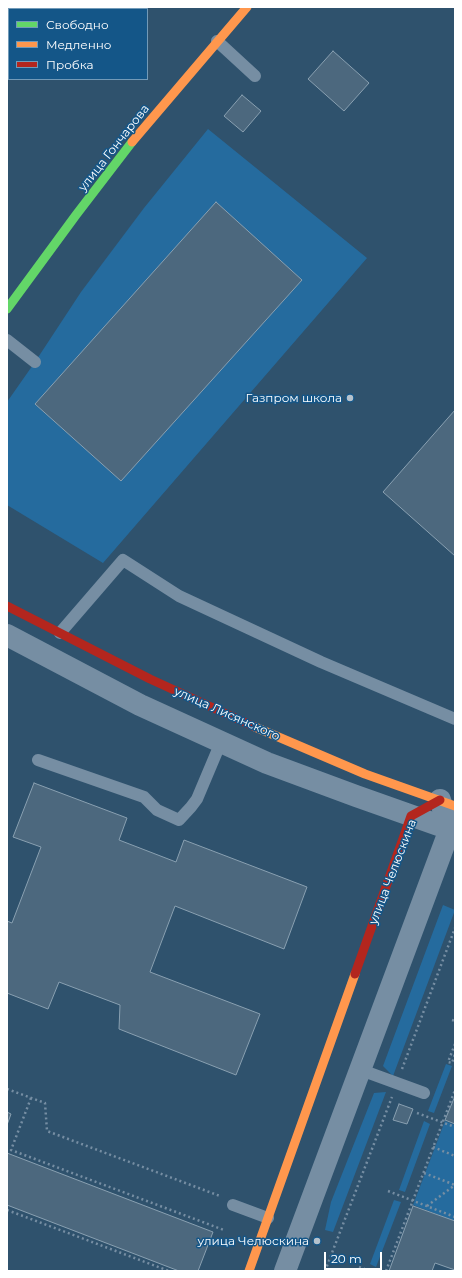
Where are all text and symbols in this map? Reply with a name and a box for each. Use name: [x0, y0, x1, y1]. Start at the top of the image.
legend: [8, 8, 148, 80]
text: Свободно: [46, 17, 109, 32]
text: Медленно: [46, 37, 111, 52]
text: Пробка: [46, 57, 94, 72]
street label: улица Гончарова: [76, 102, 152, 194]
place label: Газпром школа: [245, 391, 342, 405]
marker: Газпром школа: [345, 393, 355, 403]
street label: улица Лисянского: [172, 684, 282, 744]
street label: улица Челюскина: [366, 817, 420, 927]
place label: улица Челюскина: [197, 1234, 309, 1248]
marker: улица Челюскина: [312, 1236, 322, 1246]
scale bar: [326, 1244, 384, 1270]
text: 20 m: [331, 1251, 362, 1266]

